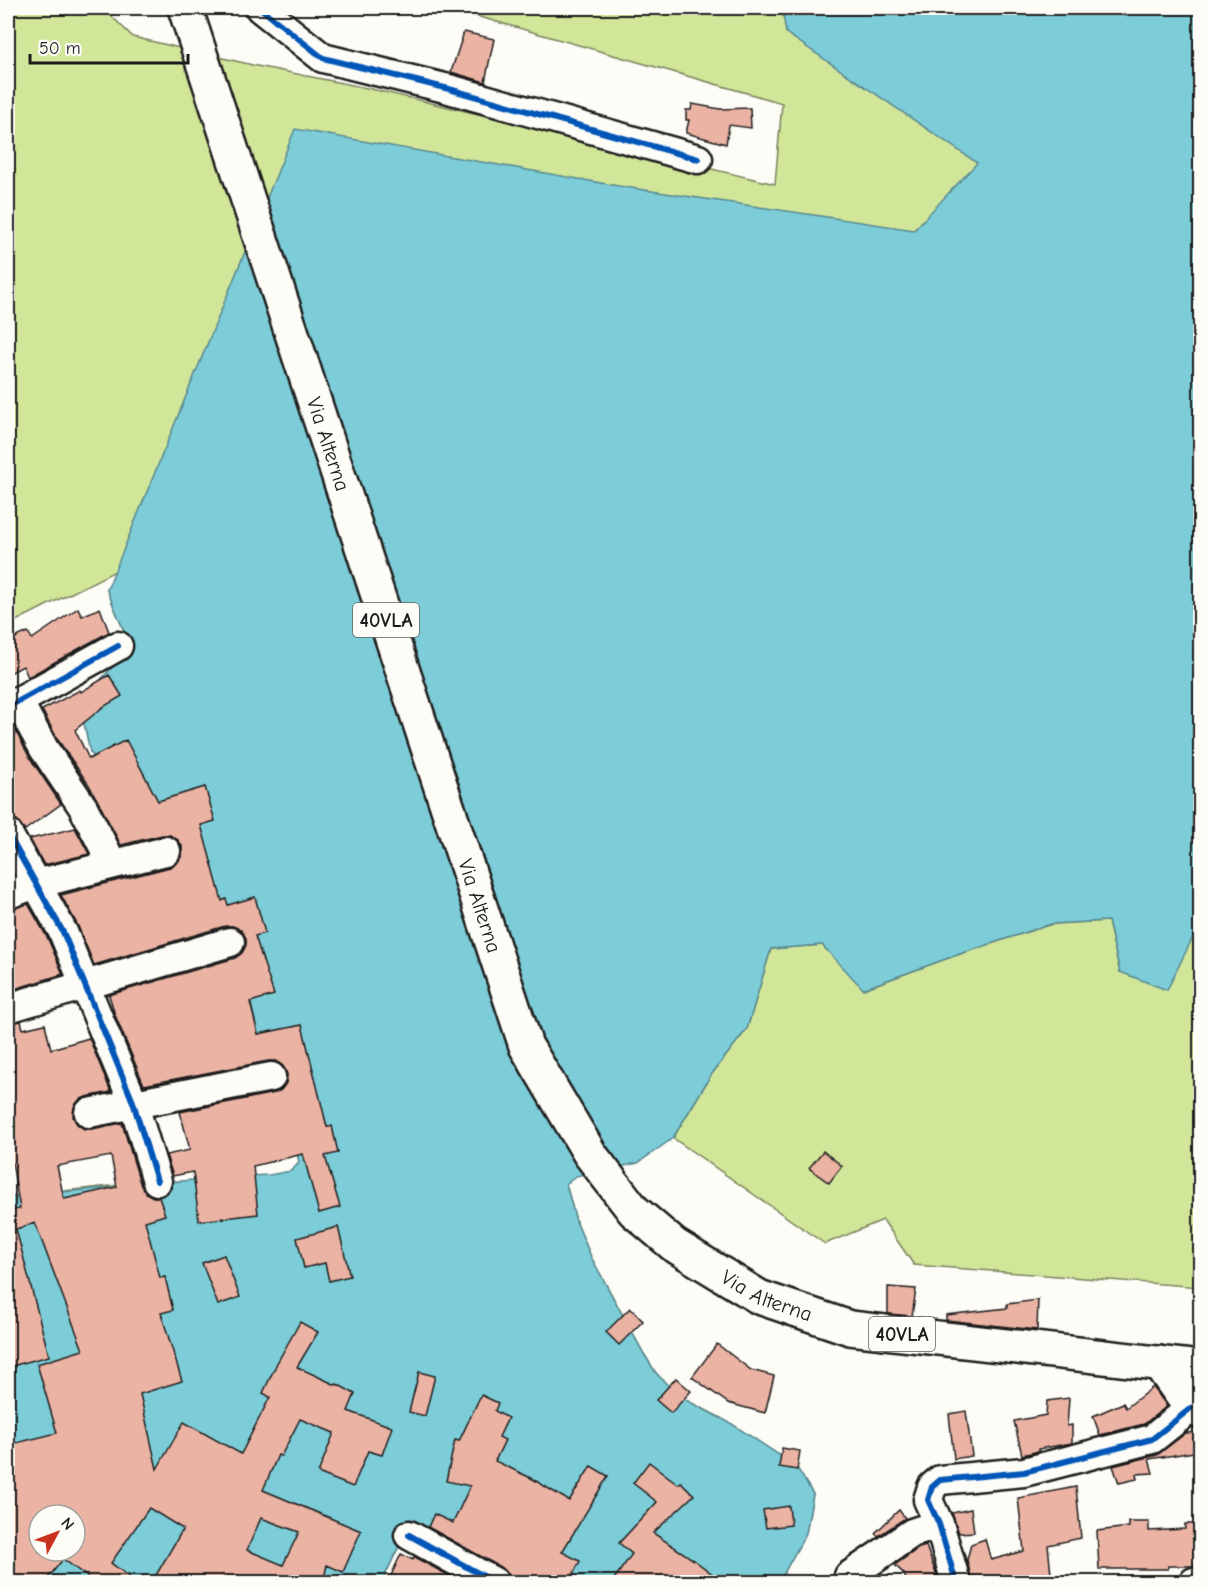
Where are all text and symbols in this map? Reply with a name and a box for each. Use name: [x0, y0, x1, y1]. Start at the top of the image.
scale bar: [30, 27, 188, 65]
text: 50 m: [39, 38, 81, 59]
street label: Via Alterna: [302, 394, 355, 494]
road number: 40VLA: [353, 603, 419, 637]
street label: Via Alterna: [453, 856, 507, 956]
street label: Via Alterna: [717, 1265, 815, 1326]
road number: 40VLA: [869, 1317, 935, 1351]
north arrow: [27, 1503, 87, 1563]
text: N: [57, 1514, 78, 1534]

